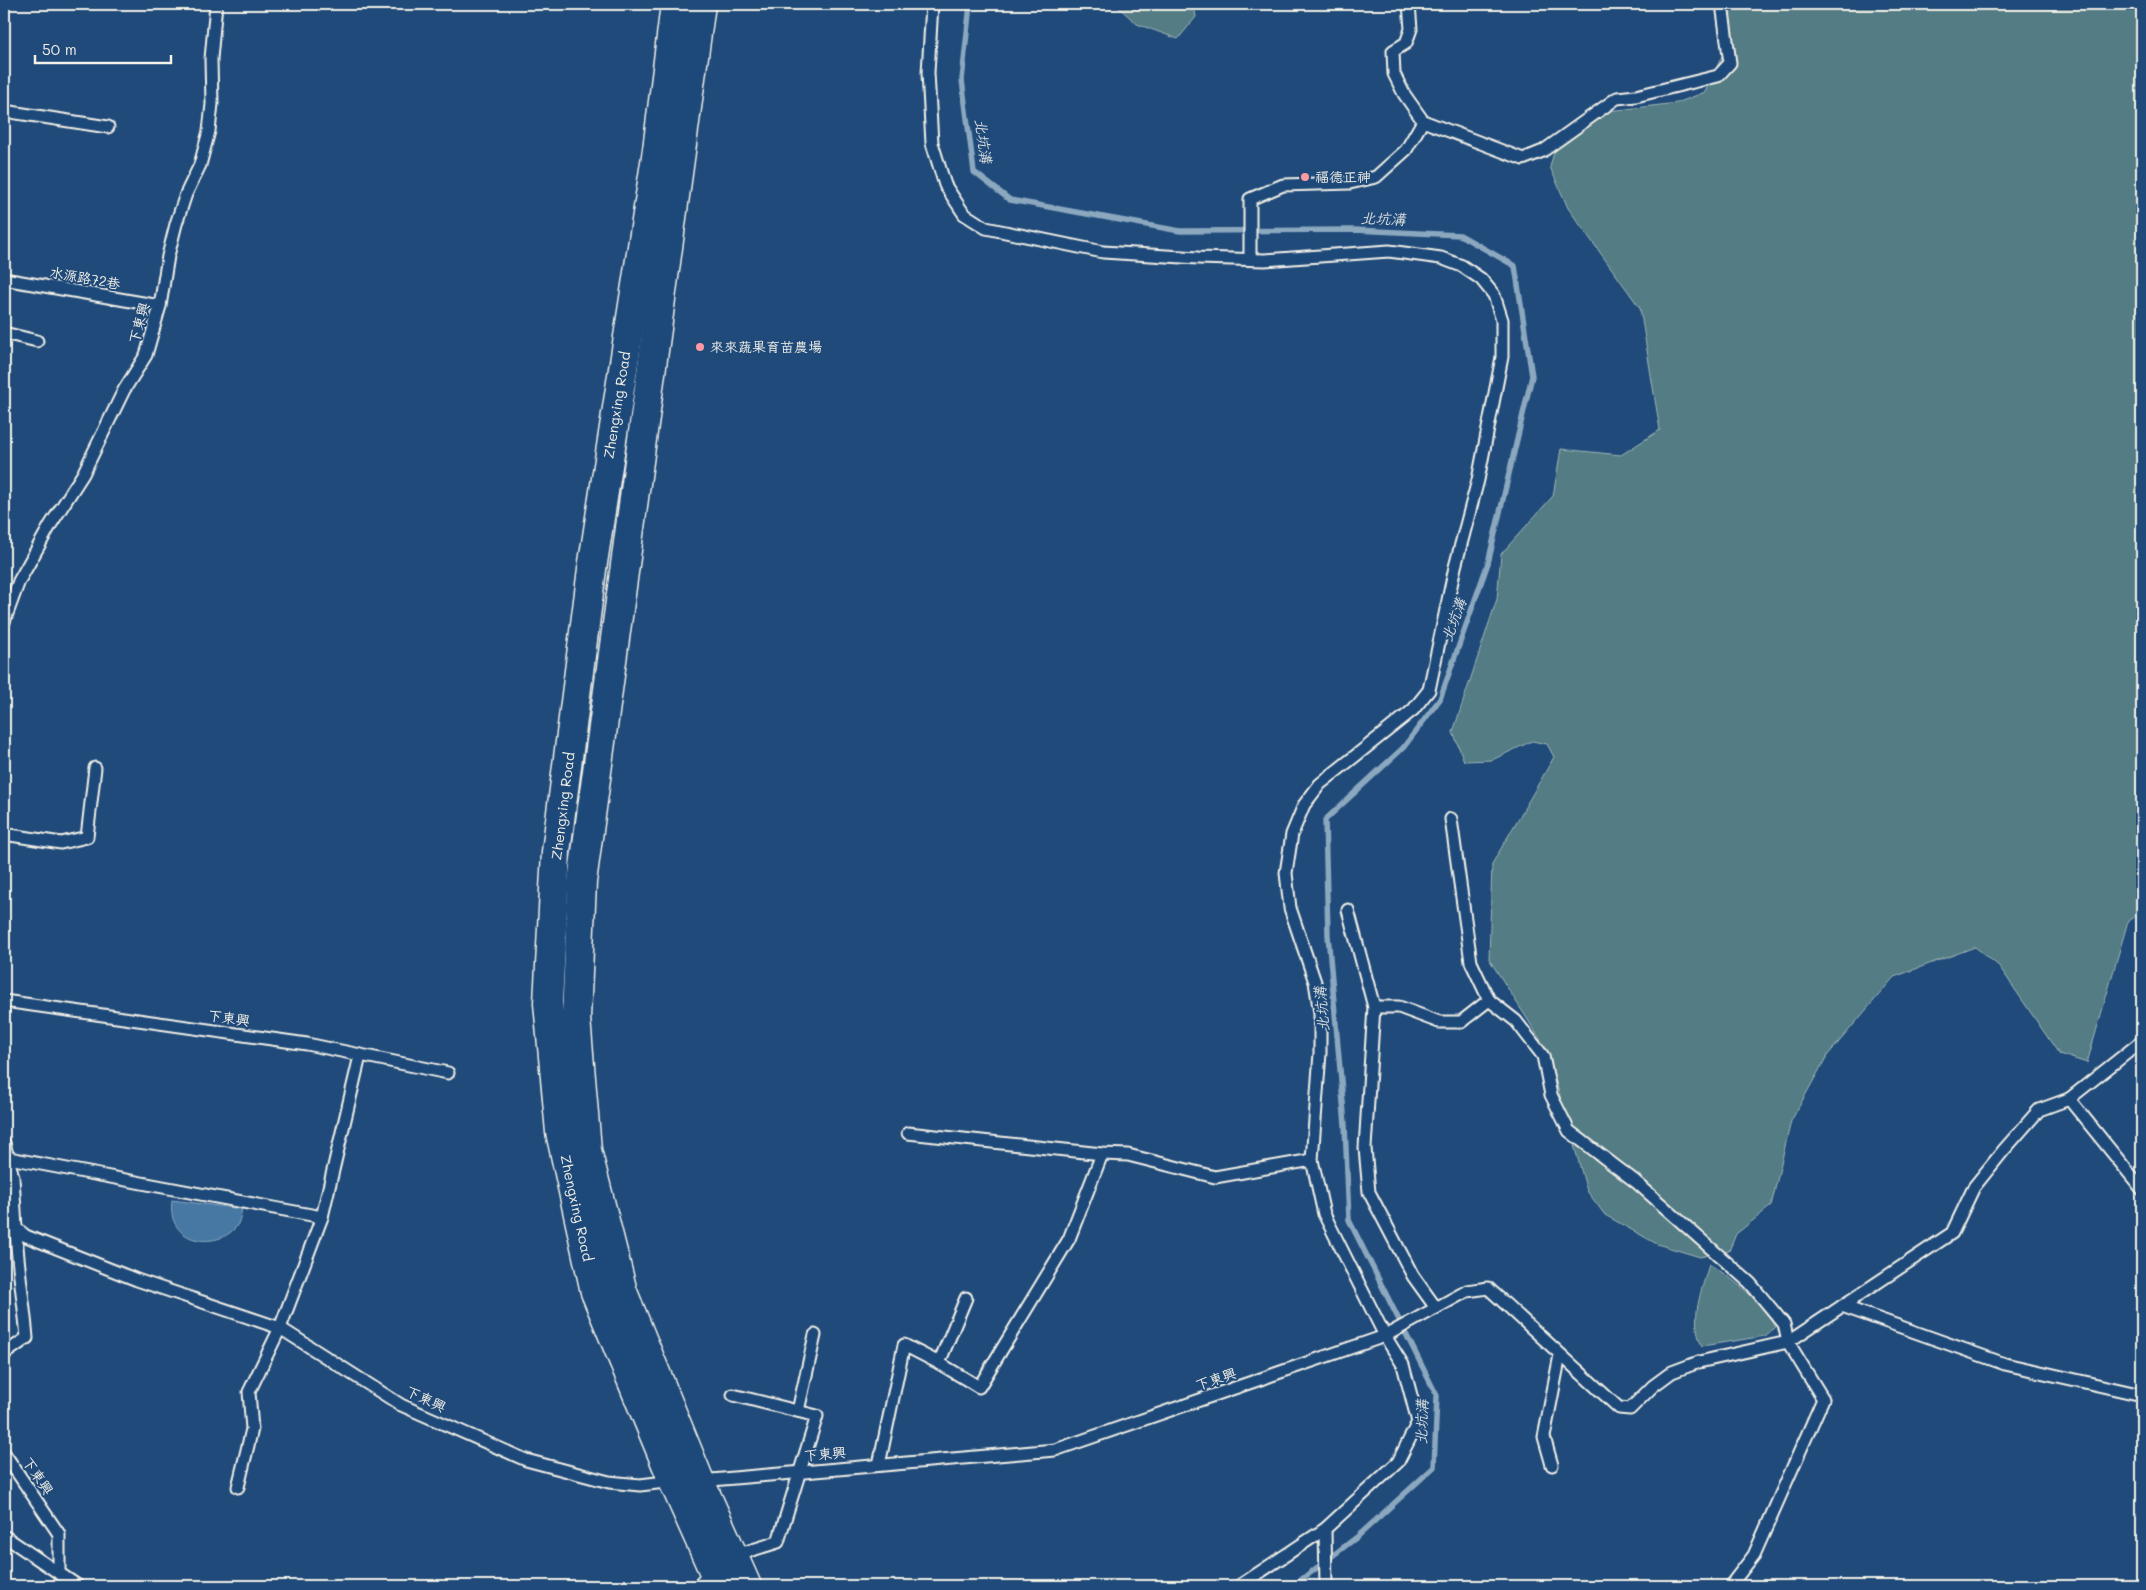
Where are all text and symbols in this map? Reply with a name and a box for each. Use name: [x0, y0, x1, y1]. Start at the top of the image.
scale bar: [35, 32, 171, 64]
text: 50 m: [42, 39, 77, 59]
water label: 北坑溝: [971, 117, 997, 167]
place label: 福德正神: [1315, 167, 1371, 186]
marker: 福德正神: [1299, 171, 1311, 183]
water label: 北坑溝: [1360, 207, 1408, 229]
street label: 水源路72巷: [48, 262, 123, 293]
street label: 下東興: [124, 300, 153, 346]
place label: 來來蔬果育苗農場: [710, 337, 822, 356]
marker: 來來蔬果育苗農場: [694, 341, 706, 353]
street label: Zhengxing Road: [599, 350, 634, 460]
water label: 北坑溝: [1436, 593, 1471, 644]
street label: Zhengxing Road: [546, 751, 579, 861]
water label: 北坑溝: [1309, 984, 1333, 1032]
street label: 下東興: [207, 1005, 251, 1030]
street label: Zhengxing Road: [556, 1153, 598, 1263]
street label: 下東興: [1193, 1363, 1239, 1394]
street label: 下東興: [403, 1381, 449, 1416]
water label: 北坑溝: [1411, 1397, 1431, 1445]
street label: 下東興: [803, 1442, 847, 1465]
street label: 下東興: [19, 1453, 58, 1498]

